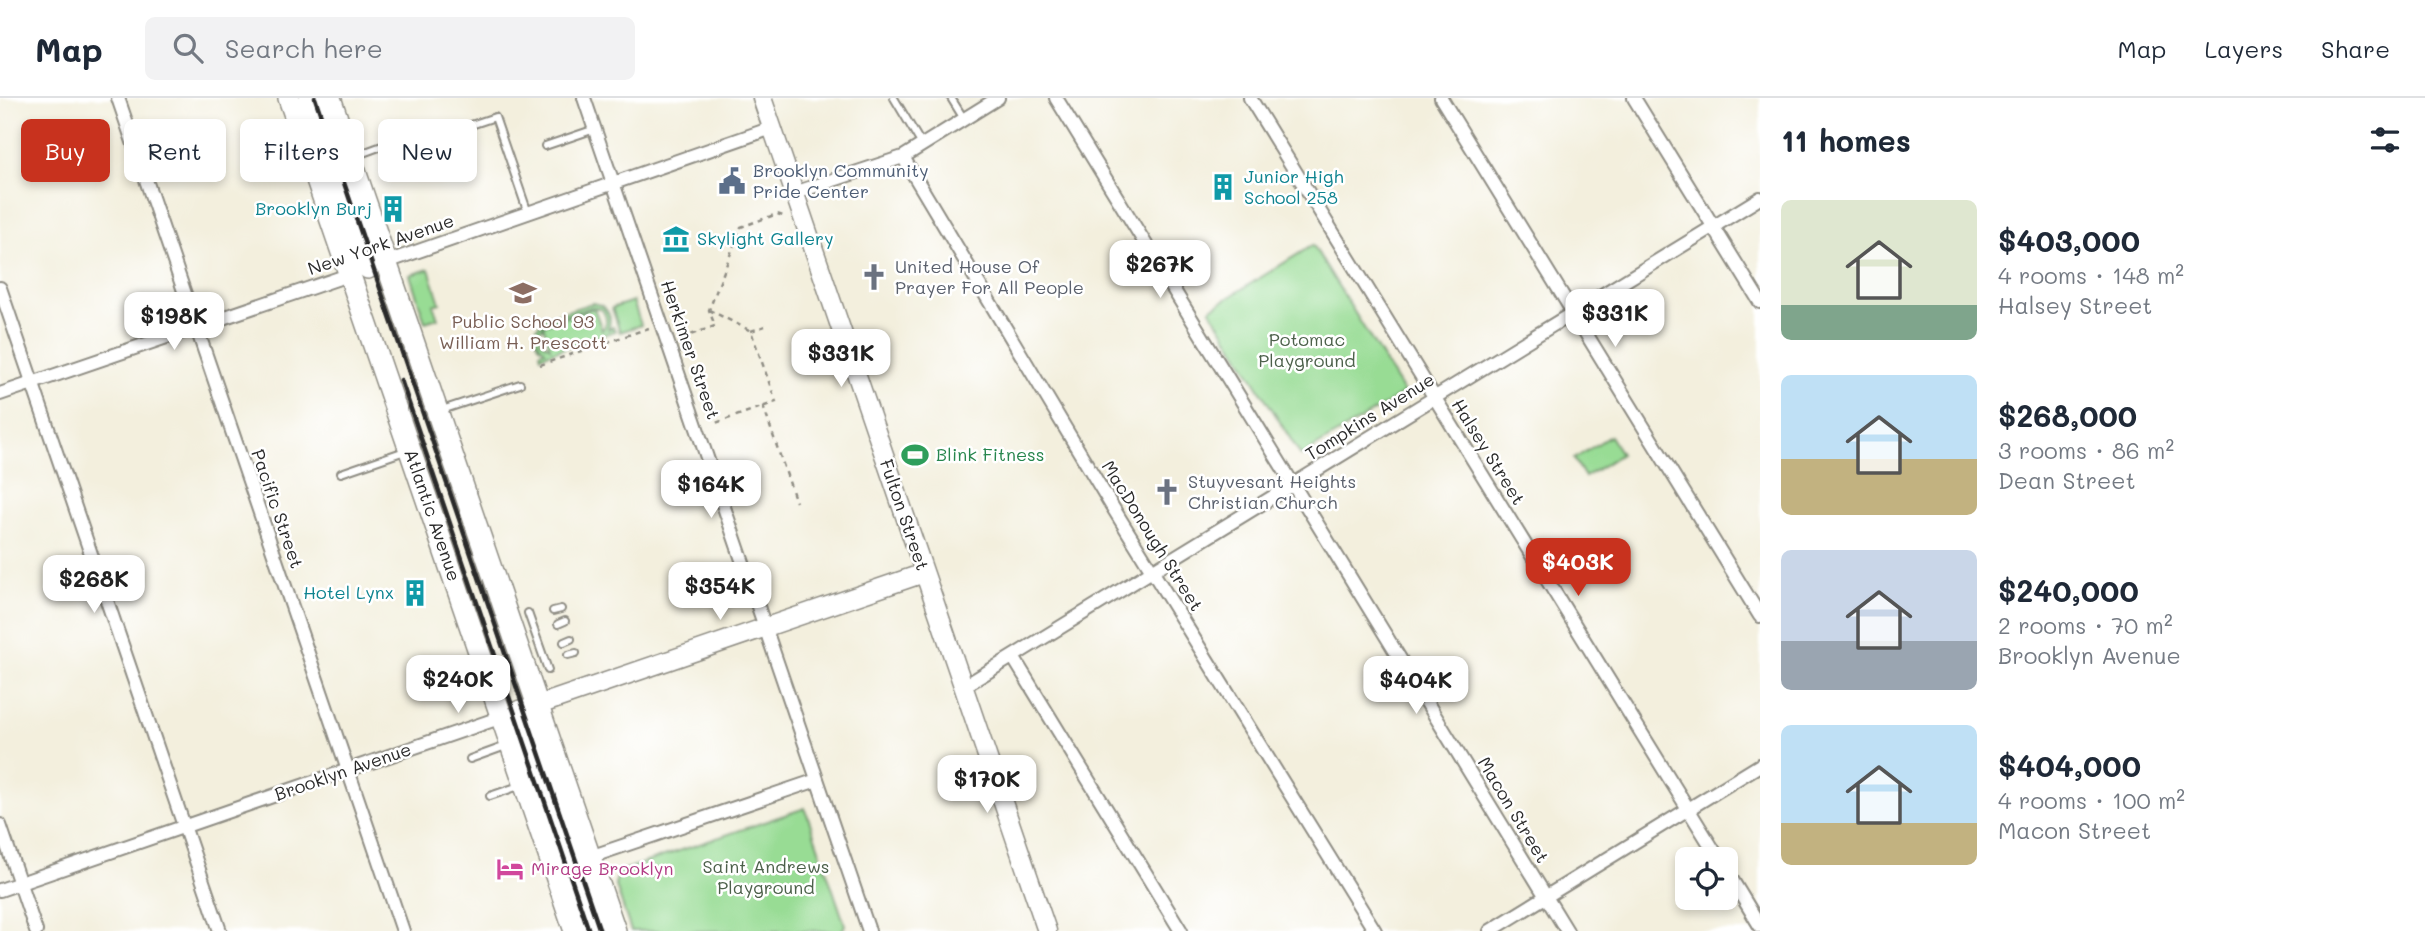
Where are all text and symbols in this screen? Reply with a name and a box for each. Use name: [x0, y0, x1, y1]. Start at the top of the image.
search box: [145, 17, 635, 80]
text: Map: [35, 27, 103, 70]
icon: search: [169, 29, 207, 67]
text: Search here: [225, 31, 383, 65]
text: Map: [2118, 33, 2166, 64]
text: Layers: [2204, 33, 2283, 64]
text: Share: [2321, 33, 2390, 64]
chip: Buy: [21, 119, 110, 182]
chip: Rent: [124, 119, 226, 182]
chip: Filters: [240, 119, 364, 182]
chip: New: [378, 119, 477, 182]
text: 11 homes: [1781, 120, 1911, 160]
icon: filters: [2366, 121, 2404, 159]
place label: Brooklyn Community Pride Center: [753, 158, 929, 203]
place label: Junior High School 258: [1244, 164, 1344, 209]
public building icon: Brooklyn Community Pride Center: [717, 166, 747, 196]
building icon: Junior High School 258: [1208, 172, 1238, 202]
building icon: Brooklyn Burj: [378, 194, 408, 224]
place label: Brooklyn Burj: [255, 196, 372, 220]
street label: New York Avenue: [304, 208, 457, 280]
text: $403,000: [1998, 220, 2140, 260]
museum icon: Skylight Gallery: [661, 224, 691, 254]
place label: Skylight Gallery: [697, 226, 834, 250]
icon: home: [1837, 228, 1921, 312]
pin: $267K: [1111, 240, 1209, 300]
text: $267K: [1126, 248, 1194, 278]
place label: United House Of Prayer For All People: [895, 254, 1084, 299]
text: 4 rooms · 148 m²: [1998, 260, 2184, 290]
church icon: United House Of Prayer For All People: [859, 262, 889, 292]
street label: Herkimer Street: [656, 277, 726, 422]
school or university icon: Public School 93 William H. Prescott: [508, 278, 538, 308]
pin: $331K: [1566, 289, 1664, 349]
text: Halsey Street: [1998, 290, 2153, 320]
pin: $198K: [125, 292, 223, 352]
text: $331K: [1581, 297, 1649, 327]
text: $198K: [140, 300, 208, 330]
place label: Public School 93 William H. Prescott: [439, 309, 607, 354]
park label: Potomac Playground: [1258, 327, 1356, 372]
pin: $331K: [792, 330, 890, 389]
text: $331K: [807, 337, 875, 367]
street label: Tompkins Avenue: [1300, 367, 1439, 466]
street label: Halsey Street: [1447, 394, 1531, 509]
text: $268,000: [1998, 395, 2137, 435]
icon: home: [1837, 403, 1921, 487]
text: 3 rooms · 86 m²: [1998, 435, 2174, 465]
sports icon: Blink Fitness: [900, 440, 930, 470]
place label: Blink Fitness: [936, 442, 1045, 466]
street label: Atlantic Avenue: [399, 445, 467, 584]
street label: Pacific Street: [246, 446, 310, 571]
street label: Fulton Street: [875, 456, 935, 573]
street label: MacDonough Street: [1097, 456, 1209, 615]
pin: $164K: [662, 460, 760, 520]
text: Dean Street: [1998, 465, 2136, 495]
text: $164K: [677, 468, 745, 498]
place label: Stuyvesant Heights Christian Church: [1188, 469, 1356, 514]
church icon: Stuyvesant Heights Christian Church: [1152, 477, 1182, 507]
pin: $403K: [1529, 538, 1627, 598]
text: $403K: [1542, 546, 1614, 576]
pin: $268K: [45, 556, 143, 615]
pin: $354K: [671, 562, 769, 622]
text: $268K: [59, 563, 129, 593]
text: $354K: [684, 570, 756, 600]
text: $240,000: [1998, 570, 2139, 610]
building icon: Hotel Lynx: [400, 578, 430, 608]
icon: home: [1837, 578, 1921, 662]
place label: Hotel Lynx: [303, 580, 394, 604]
text: 2 rooms · 70 m²: [1998, 610, 2173, 640]
text: Brooklyn Avenue: [1998, 640, 2181, 670]
pin: $240K: [409, 656, 507, 715]
pin: $404K: [1367, 656, 1465, 716]
text: $240K: [422, 663, 494, 693]
text: $404K: [1379, 664, 1453, 694]
street label: Brooklyn Avenue: [271, 736, 414, 806]
text: $404,000: [1998, 745, 2141, 785]
street label: Macon Street: [1473, 752, 1555, 867]
icon: home: [1837, 753, 1921, 837]
pin: $170K: [938, 756, 1036, 815]
text: $170K: [953, 763, 1021, 793]
text: 4 rooms · 100 m²: [1998, 785, 2185, 815]
text: Macon Street: [1998, 815, 2151, 845]
map controls: [1675, 847, 1738, 910]
button: locate: [1675, 847, 1738, 910]
hotel icon: Mirage Brooklyn: [495, 854, 525, 884]
park label: Saint Andrews Playground: [702, 854, 830, 899]
place label: Mirage Brooklyn: [531, 856, 673, 880]

